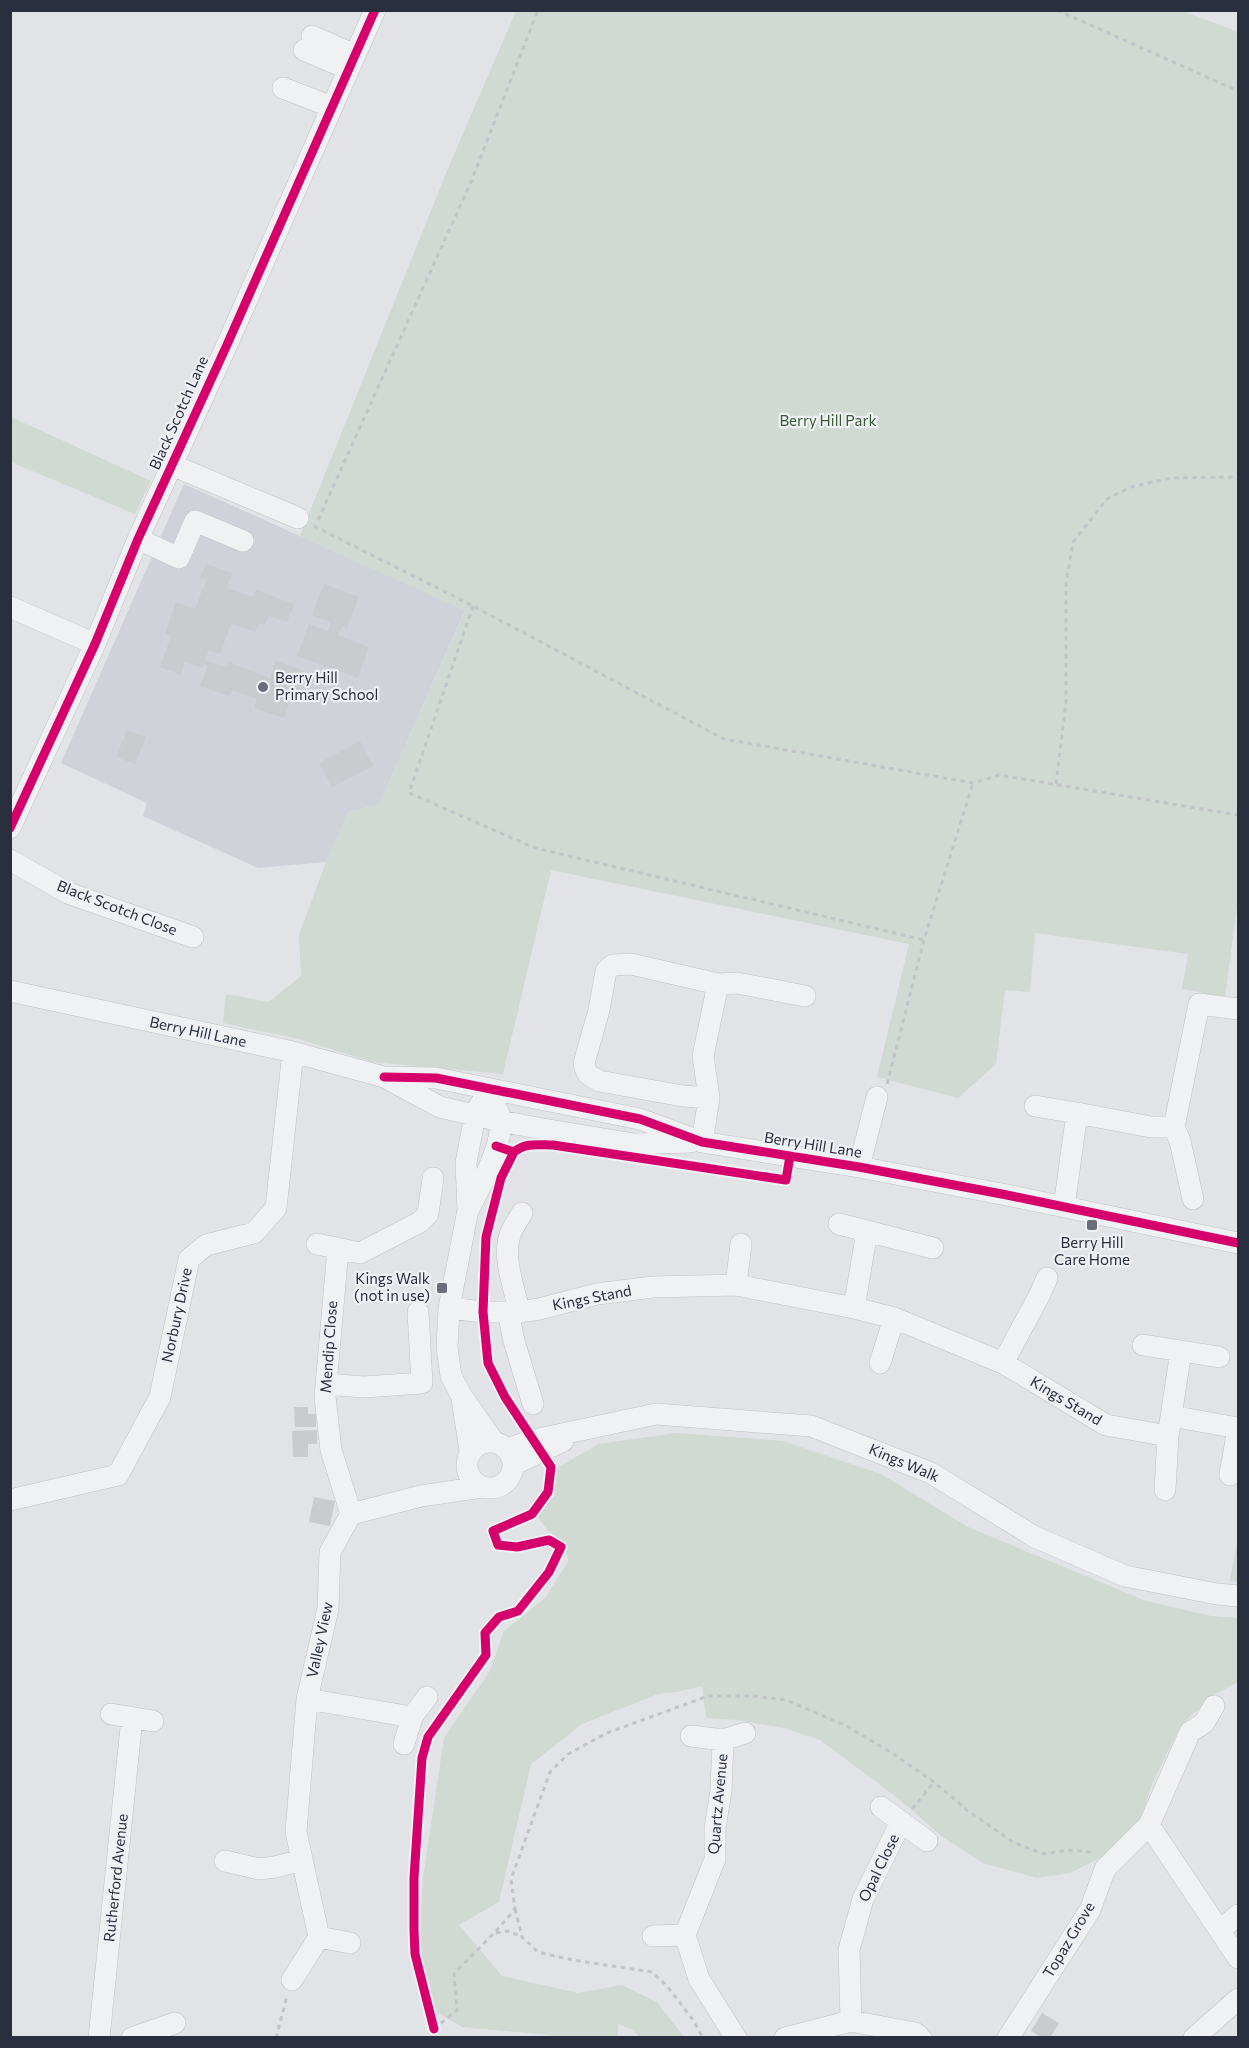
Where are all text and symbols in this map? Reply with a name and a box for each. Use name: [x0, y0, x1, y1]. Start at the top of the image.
street label: Black Scotch Lane: [145, 353, 211, 472]
park label: Berry Hill Park: [779, 411, 877, 429]
place label: Berry Hill Primary School: [275, 668, 378, 703]
marker: Berry Hill Primary School: [256, 680, 270, 694]
street label: Black Scotch Close: [55, 876, 180, 938]
street label: Berry Hill Lane: [148, 1012, 248, 1050]
street label: Berry Hill Lane: [763, 1127, 863, 1161]
marker: Berry Hill Care Home: [1085, 1218, 1099, 1232]
place label: Berry Hill Care Home: [1054, 1233, 1130, 1268]
street label: Norbury Drive: [157, 1266, 195, 1364]
place label: Kings Walk (not in use): [354, 1269, 430, 1304]
marker: Kings Walk (not in use): [435, 1281, 449, 1295]
street label: Kings Stand: [551, 1281, 633, 1314]
street label: Mendip Close: [316, 1300, 340, 1394]
street label: Kings Stand: [1027, 1372, 1106, 1429]
street label: Kings Walk: [867, 1439, 942, 1485]
street label: Valley View: [302, 1600, 336, 1679]
street label: Quartz Avenue: [704, 1753, 730, 1855]
street label: Rutherford Avenue: [99, 1813, 131, 1943]
street label: Opal Close: [854, 1831, 902, 1904]
street label: Topaz Grove: [1038, 1898, 1098, 1981]

